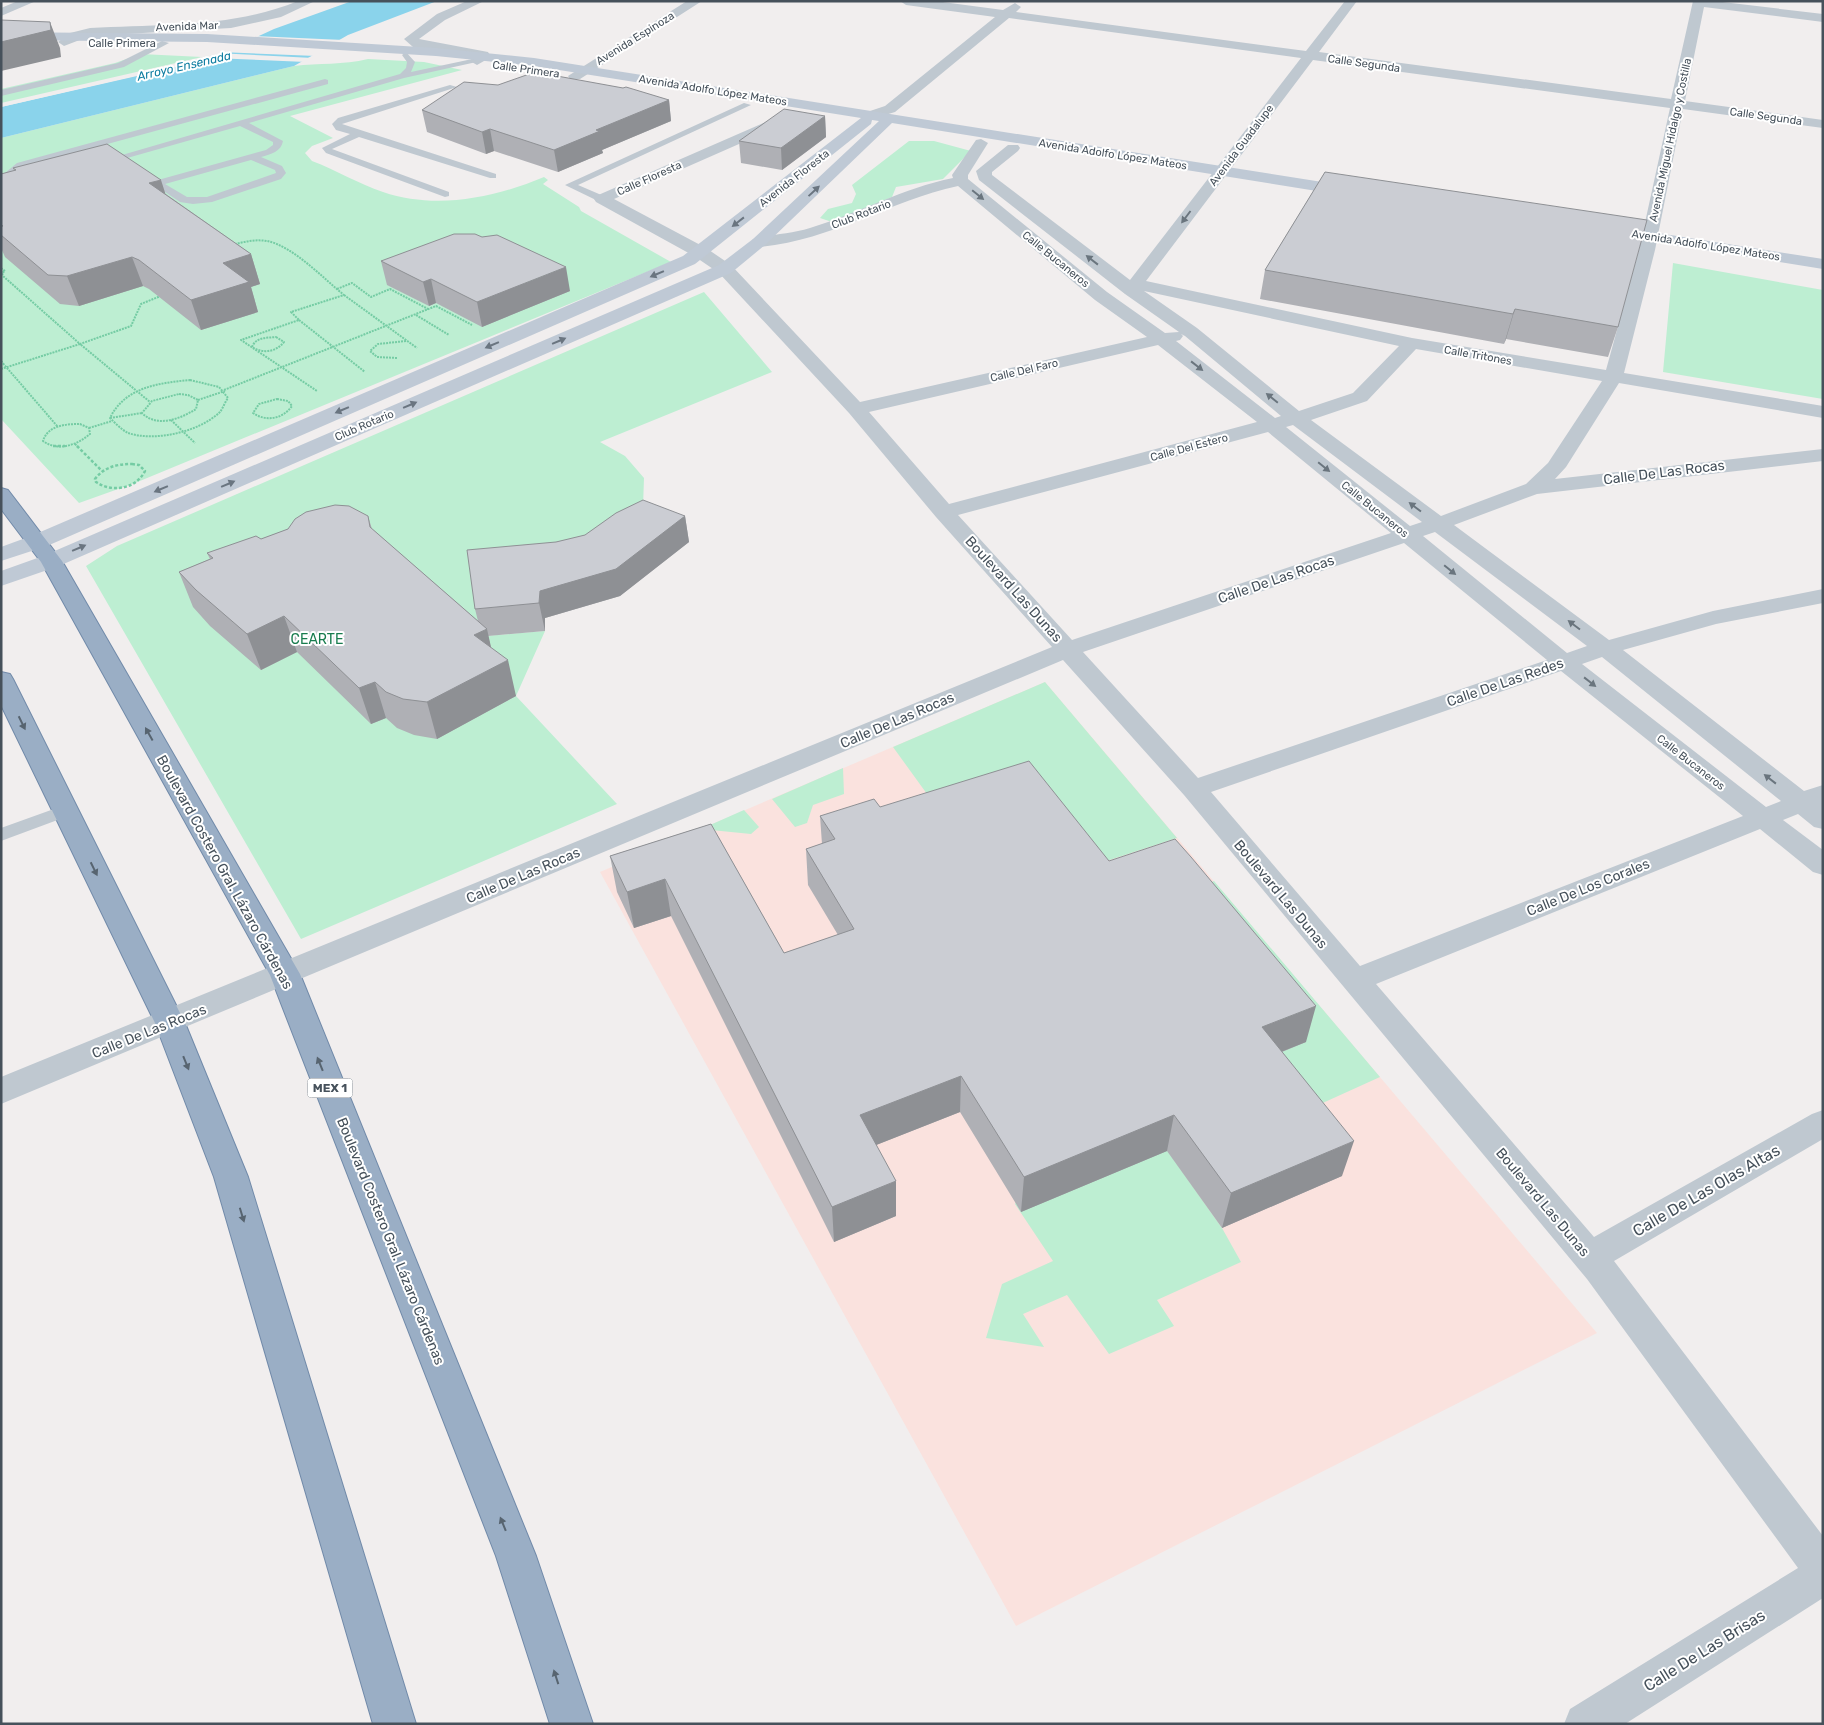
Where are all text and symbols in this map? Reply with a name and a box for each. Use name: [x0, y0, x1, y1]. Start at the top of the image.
street label: Avenida Espinoza: [594, 9, 677, 68]
street label: Avenida Mar: [155, 19, 219, 34]
street label: Calle Primera: [88, 37, 156, 50]
water label: Arroyo Ensenada: [135, 48, 232, 84]
street label: Calle Segunda: [1327, 52, 1401, 75]
street label: Avenida Miguel Hidalgo y Costilla: [1647, 57, 1694, 223]
street label: Calle Primera: [492, 58, 560, 81]
street label: Avenida Adolfo López Mateos: [638, 72, 788, 109]
street label: Avenida Guadalupe: [1207, 102, 1276, 189]
street label: Calle Segunda: [1729, 105, 1803, 128]
street label: Avenida Adolfo López Mateos: [1038, 136, 1188, 173]
street label: Avenida Floresta: [757, 147, 832, 210]
street label: Calle Floresta: [615, 158, 683, 198]
one-way arrow: [808, 185, 820, 197]
one-way arrow: [972, 189, 985, 200]
street label: Club Rotario: [830, 197, 893, 232]
one-way arrow: [1181, 210, 1191, 224]
one-way arrow: [732, 216, 745, 227]
street label: Avenida Adolfo López Mateos: [1631, 227, 1781, 264]
street label: Calle Bucaneros: [1020, 228, 1092, 291]
one-way arrow: [1085, 255, 1099, 265]
one-way arrow: [650, 270, 664, 278]
one-way arrow: [552, 336, 566, 344]
one-way arrow: [485, 342, 499, 350]
street label: Calle Tritones: [1443, 343, 1513, 368]
street label: Calle Del Faro: [989, 356, 1059, 385]
one-way arrow: [1190, 360, 1203, 371]
one-way arrow: [1266, 393, 1279, 404]
one-way arrow: [403, 401, 417, 409]
street label: Club Rotario: [333, 407, 396, 444]
one-way arrow: [335, 407, 349, 415]
street label: Calle Del Estero: [1149, 431, 1229, 464]
street label: Calle De Las Rocas: [1603, 457, 1726, 488]
one-way arrow: [1317, 462, 1330, 473]
street label: Calle Bucaneros: [1339, 478, 1411, 541]
one-way arrow: [221, 479, 235, 487]
one-way arrow: [154, 485, 168, 493]
one-way arrow: [1408, 502, 1422, 512]
street label: Boulevard Las Dunas: [962, 533, 1066, 646]
one-way arrow: [72, 544, 86, 552]
street label: Calle De Las Rocas: [1216, 552, 1337, 607]
one-way arrow: [1443, 564, 1456, 575]
one-way arrow: [1567, 620, 1581, 630]
park label: CEARTE: [291, 631, 343, 648]
street label: Calle De Las Redes: [1444, 654, 1566, 710]
one-way arrow: [1584, 677, 1597, 688]
street label: Calle De Las Rocas: [838, 689, 957, 752]
one-way arrow: [19, 716, 27, 730]
one-way arrow: [145, 727, 153, 741]
street label: Calle Bucaneros: [1654, 732, 1728, 793]
street label: Boulevard Costero Gral. Lázaro Cárdenas: [153, 752, 296, 992]
one-way arrow: [1764, 773, 1777, 784]
street label: Boulevard Las Dunas: [1230, 837, 1331, 952]
street label: Calle De Las Rocas: [464, 844, 583, 907]
street label: Calle De Los Corales: [1524, 855, 1652, 920]
one-way arrow: [90, 862, 98, 876]
street label: Calle De Las Rocas: [89, 1001, 209, 1062]
one-way arrow: [182, 1056, 190, 1071]
one-way arrow: [316, 1057, 324, 1071]
road number: MEX 1: [308, 1078, 352, 1098]
street label: Boulevard Costero Gral. Lázaro Cárdenas: [333, 1115, 448, 1367]
street label: Calle De Las Olas Altas: [1629, 1140, 1783, 1240]
street label: Boulevard Las Dunas: [1492, 1145, 1593, 1260]
one-way arrow: [239, 1208, 247, 1223]
one-way arrow: [499, 1516, 507, 1531]
street label: Calle De Las Brisas: [1640, 1605, 1769, 1696]
one-way arrow: [552, 1670, 560, 1685]

